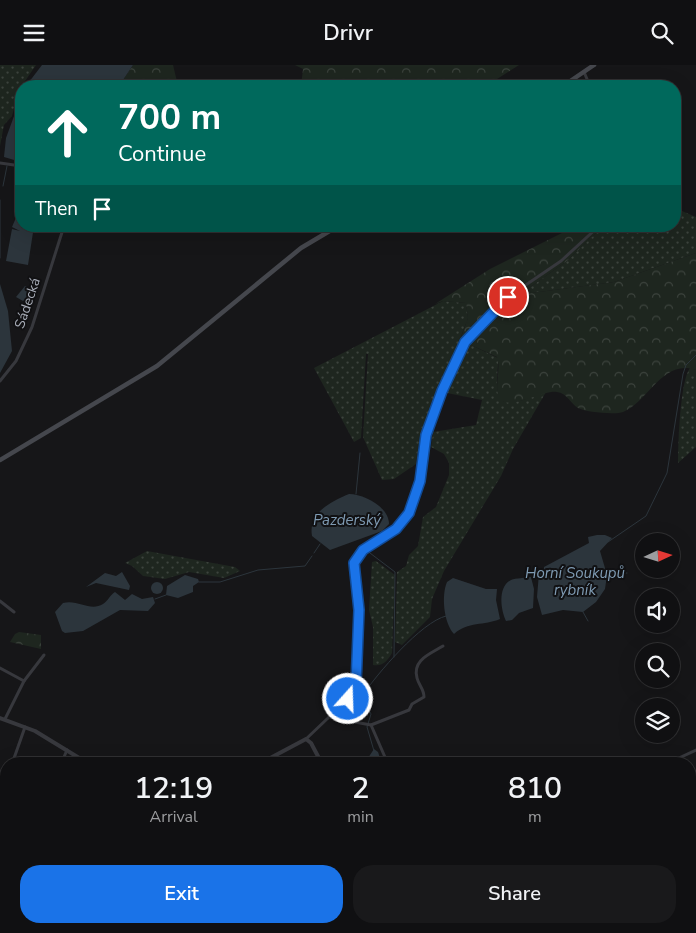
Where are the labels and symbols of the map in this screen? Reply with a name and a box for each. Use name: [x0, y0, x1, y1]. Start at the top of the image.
street label: Sádecká: [10, 275, 45, 331]
pin: [487, 276, 529, 318]
water label: Pazderský: [313, 510, 382, 530]
north arrow: [635, 533, 680, 577]
water label: Horní Soukupů rybník: [525, 563, 625, 600]
position arrow: [321, 672, 373, 724]

